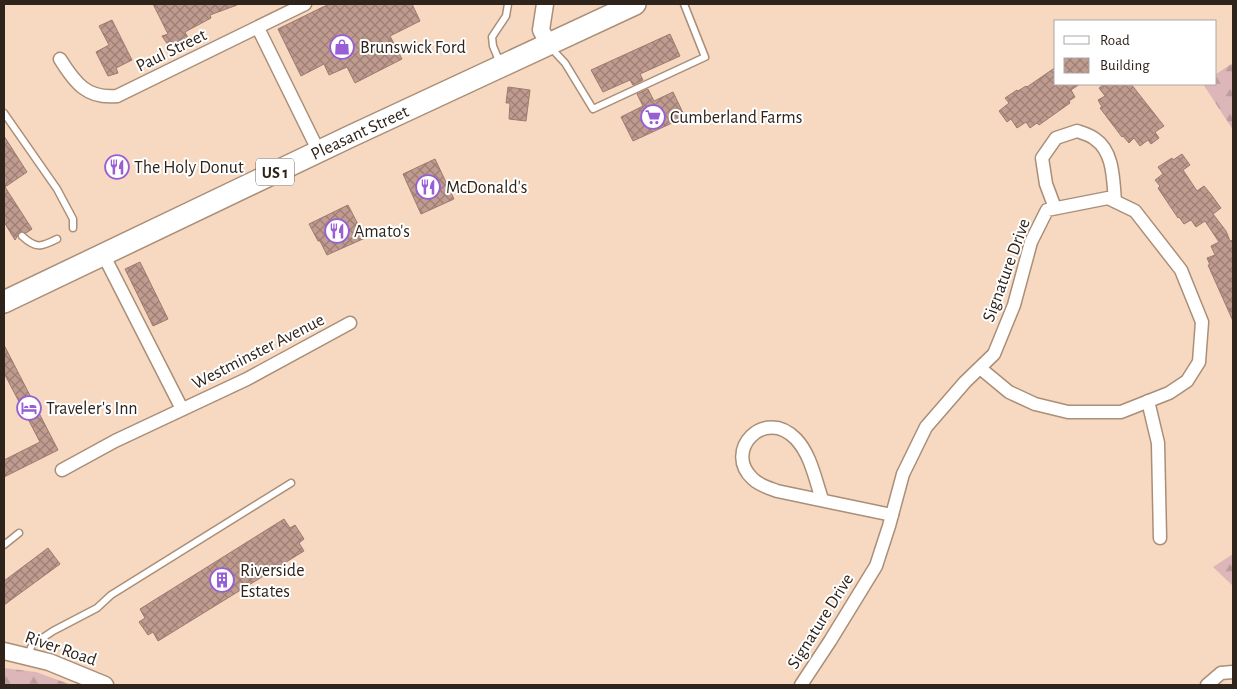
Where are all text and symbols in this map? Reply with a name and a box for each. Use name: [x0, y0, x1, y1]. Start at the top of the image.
legend: [1054, 20, 1217, 85]
street label: Paul Street: [133, 26, 210, 76]
text: Road: [1100, 33, 1130, 48]
shop icon: Brunswick Ford: [329, 34, 355, 60]
place label: Brunswick Ford: [360, 39, 466, 57]
text: Building: [1100, 58, 1150, 73]
street label: Pleasant Street: [308, 102, 412, 164]
supermarket icon: Cumberland Farms: [640, 104, 666, 130]
place label: Cumberland Farms: [670, 109, 802, 127]
restaurant icon: The Holy Donut: [104, 154, 130, 180]
road number: US 1: [256, 158, 294, 186]
place label: The Holy Donut: [134, 159, 244, 177]
restaurant icon: McDonald's: [415, 174, 441, 200]
place label: McDonald's: [446, 179, 528, 197]
street label: Signature Drive: [980, 216, 1034, 324]
restaurant icon: Amato's: [324, 218, 350, 244]
place label: Amato's: [354, 223, 410, 241]
street label: Westminster Avenue: [189, 311, 327, 393]
hotel icon: Traveler's Inn: [16, 395, 42, 421]
place label: Traveler's Inn: [46, 400, 138, 418]
place label: Riverside Estates: [240, 562, 304, 601]
building icon: Riverside Estates: [209, 567, 235, 593]
street label: Signature Drive: [784, 571, 857, 672]
street label: River Road: [22, 628, 99, 670]

